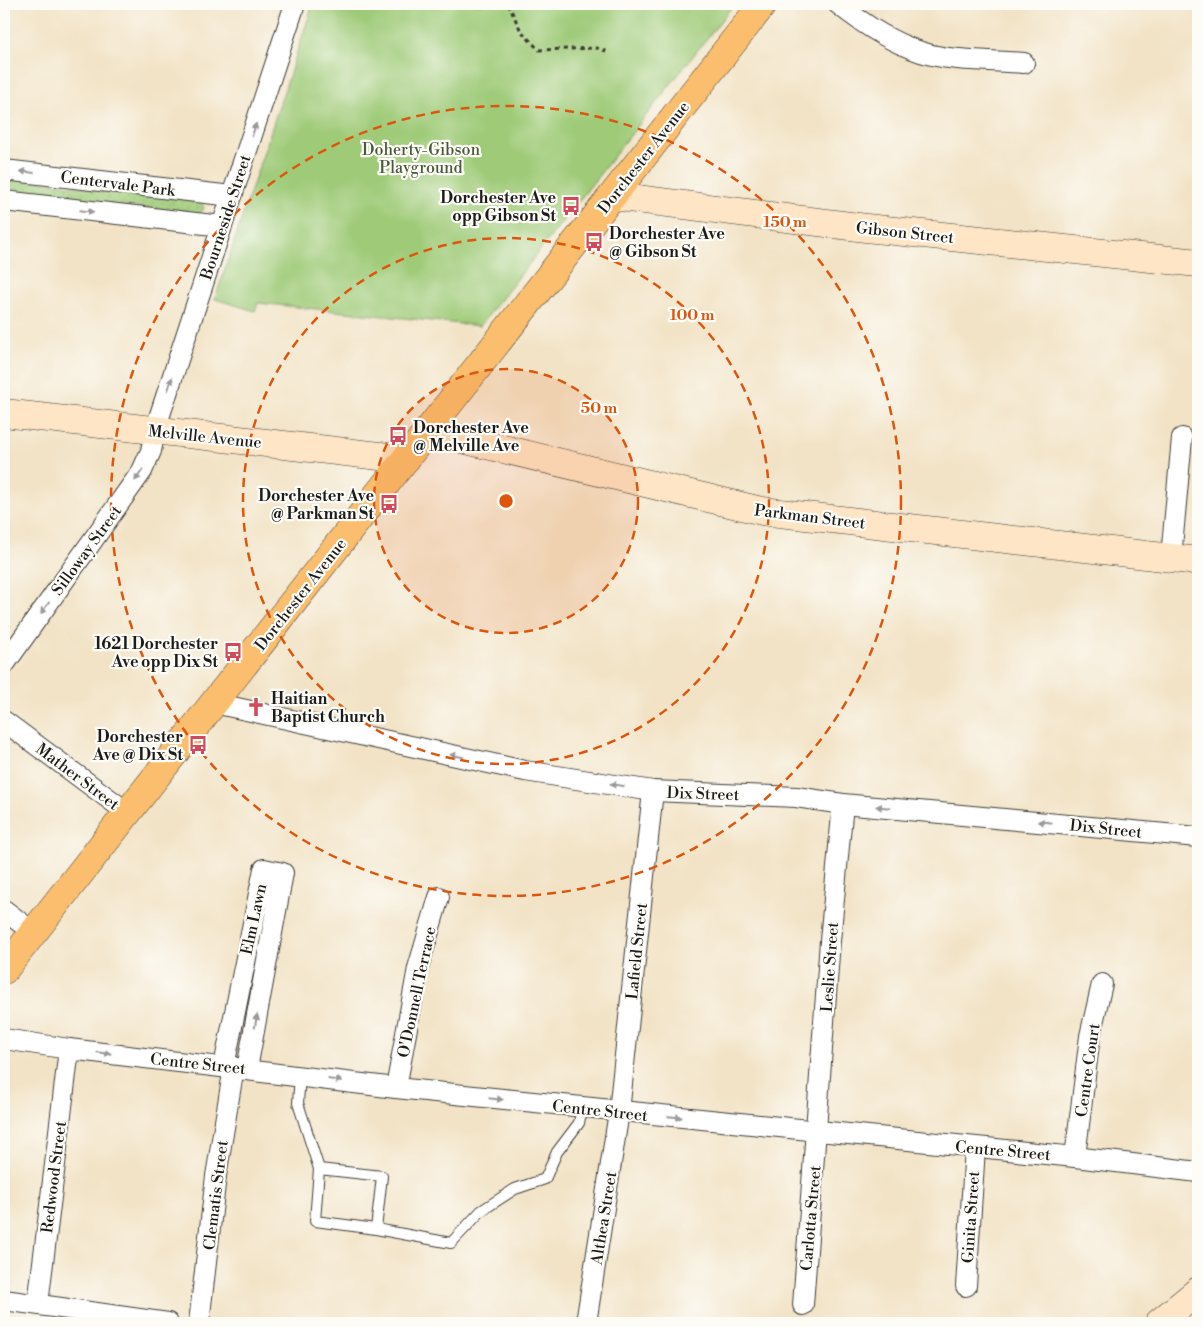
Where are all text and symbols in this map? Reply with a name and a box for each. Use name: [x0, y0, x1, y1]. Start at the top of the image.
street label: Dorchester Avenue: [594, 97, 694, 218]
one-way arrow: [250, 122, 258, 137]
park label: Doherty-Gibson Playground: [362, 140, 480, 178]
street label: Bourneside Street: [196, 152, 256, 283]
street label: Centervale Park: [60, 167, 178, 201]
one-way arrow: [19, 168, 35, 176]
place label: Dorchester Ave opp Gibson St: [440, 188, 556, 226]
bus stop icon: Dorchester Ave opp Gibson St: [560, 195, 582, 217]
one-way arrow: [79, 207, 95, 215]
text: 150 m: [763, 213, 807, 232]
street label: Gibson Street: [855, 218, 955, 248]
place label: Dorchester Ave @ Gibson St: [609, 224, 725, 262]
bus stop icon: Dorchester Ave @ Gibson St: [583, 231, 605, 253]
text: 100 m: [670, 306, 715, 325]
one-way arrow: [167, 376, 175, 391]
text: 50 m: [581, 399, 617, 418]
place label: Dorchester Ave @ Melville Ave: [413, 418, 529, 456]
street label: Melville Avenue: [147, 421, 263, 453]
bus stop icon: Dorchester Ave @ Melville Ave: [387, 425, 409, 447]
one-way arrow: [134, 469, 144, 482]
place label: Dorchester Ave @ Parkman St: [258, 486, 374, 524]
centre of rings: [497, 492, 515, 510]
bus stop icon: Dorchester Ave @ Parkman St: [378, 493, 400, 515]
street label: Parkman Street: [753, 500, 867, 534]
street label: Silloway Street: [47, 501, 126, 599]
street label: Dorchester Avenue: [251, 534, 351, 655]
one-way arrow: [39, 601, 50, 614]
place label: 1621 Dorchester Ave opp Dix St: [94, 634, 218, 672]
bus stop icon: 1621 Dorchester Ave opp Dix St: [222, 641, 244, 663]
place label: Haitian Baptist Church: [271, 689, 385, 727]
church icon: Haitian Baptist Church: [245, 696, 267, 718]
place label: Dorchester Ave @ Dix St: [92, 727, 183, 765]
bus stop icon: Dorchester Ave @ Dix St: [187, 734, 209, 756]
street label: Mather Street: [32, 739, 123, 815]
one-way arrow: [449, 752, 465, 760]
one-way arrow: [609, 781, 625, 789]
street label: Dix Street: [666, 783, 740, 805]
one-way arrow: [875, 803, 891, 811]
street label: Dix Street: [1069, 815, 1143, 843]
one-way arrow: [1037, 818, 1053, 826]
street label: Elm Lawn: [237, 881, 271, 957]
street label: Lafield Street: [622, 901, 652, 1000]
street label: Leslie Street: [817, 921, 843, 1013]
street label: O'Donnell Terrace: [393, 925, 441, 1060]
one-way arrow: [252, 1013, 260, 1028]
street label: Centre Court: [1072, 1022, 1105, 1118]
one-way arrow: [96, 1049, 112, 1057]
street label: Centre Street: [149, 1049, 247, 1079]
one-way arrow: [327, 1076, 343, 1084]
one-way arrow: [489, 1095, 505, 1103]
street label: Centre Street: [551, 1096, 649, 1126]
one-way arrow: [668, 1113, 684, 1121]
street label: Redwood Street: [37, 1120, 71, 1234]
street label: Centre Street: [954, 1137, 1052, 1165]
street label: Clematis Street: [199, 1139, 233, 1251]
street label: Carlotta Street: [796, 1164, 826, 1272]
street label: Althea Street: [587, 1170, 621, 1267]
street label: Ginita Street: [958, 1170, 984, 1264]

